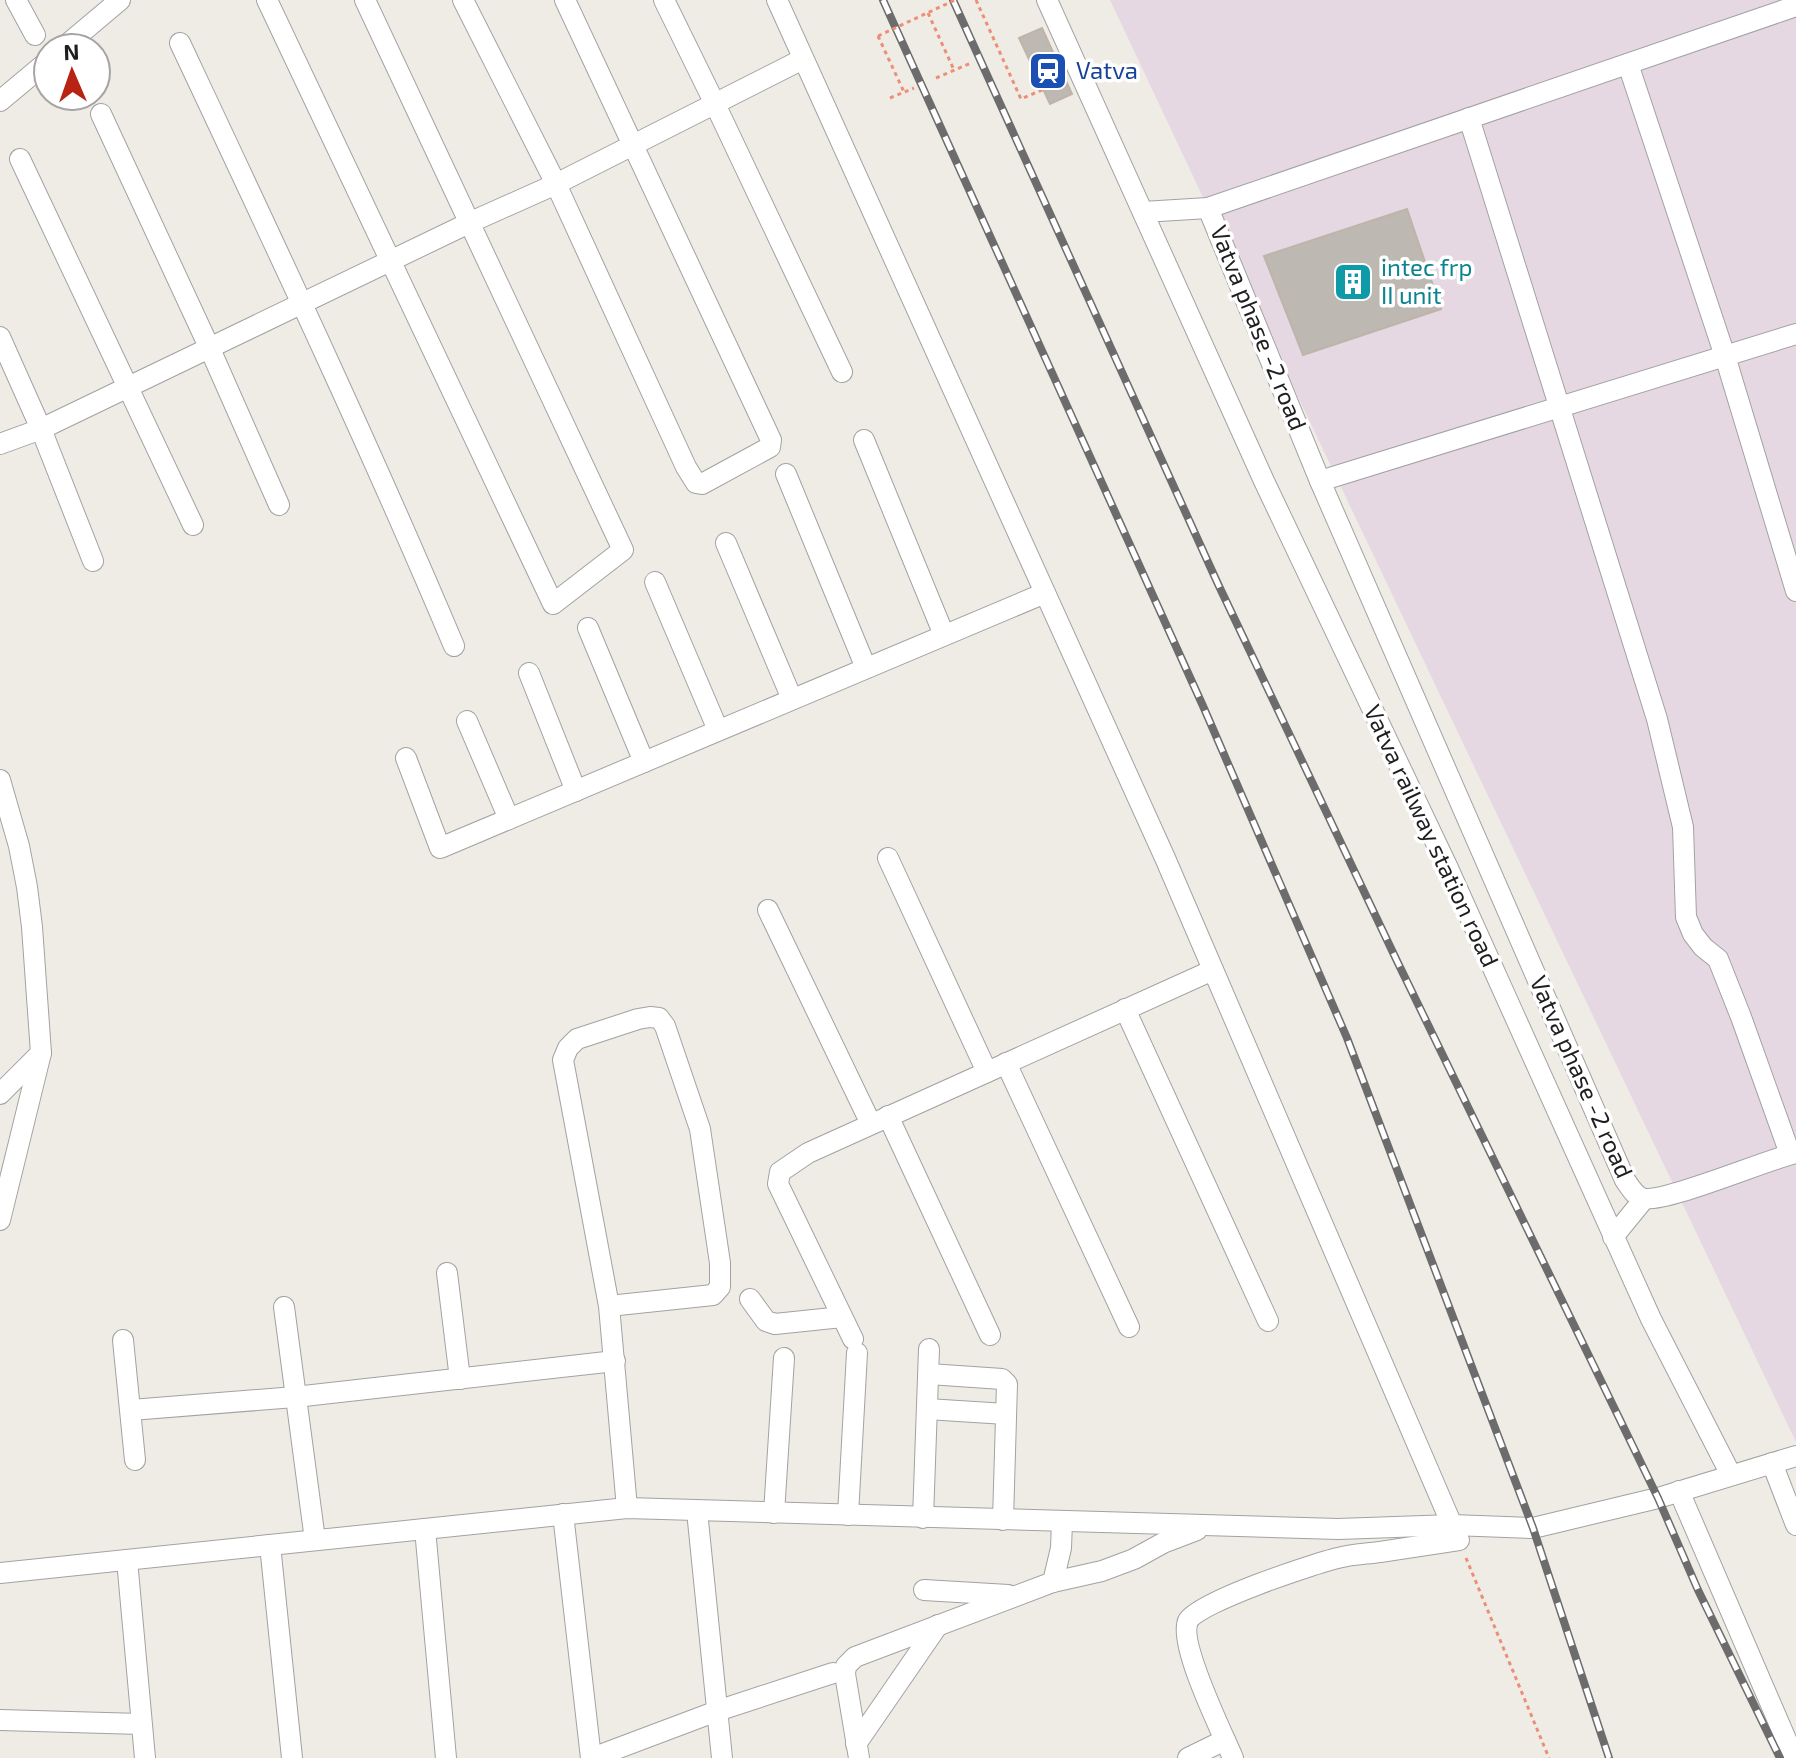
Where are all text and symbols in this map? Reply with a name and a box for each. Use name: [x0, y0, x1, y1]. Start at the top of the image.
north arrow: [32, 32, 112, 112]
text: N: [63, 38, 80, 64]
station icon: Vatva: [1027, 50, 1069, 92]
place label: Vatva: [1076, 55, 1138, 84]
street label: Vatva phase -2 road: [1205, 221, 1314, 434]
place label: intec frp II unit: [1381, 252, 1472, 309]
building icon: intec frp II unit: [1332, 261, 1374, 303]
street label: Vatva railway station road: [1359, 700, 1506, 971]
street label: Vatva phase -2 road: [1525, 971, 1640, 1182]

